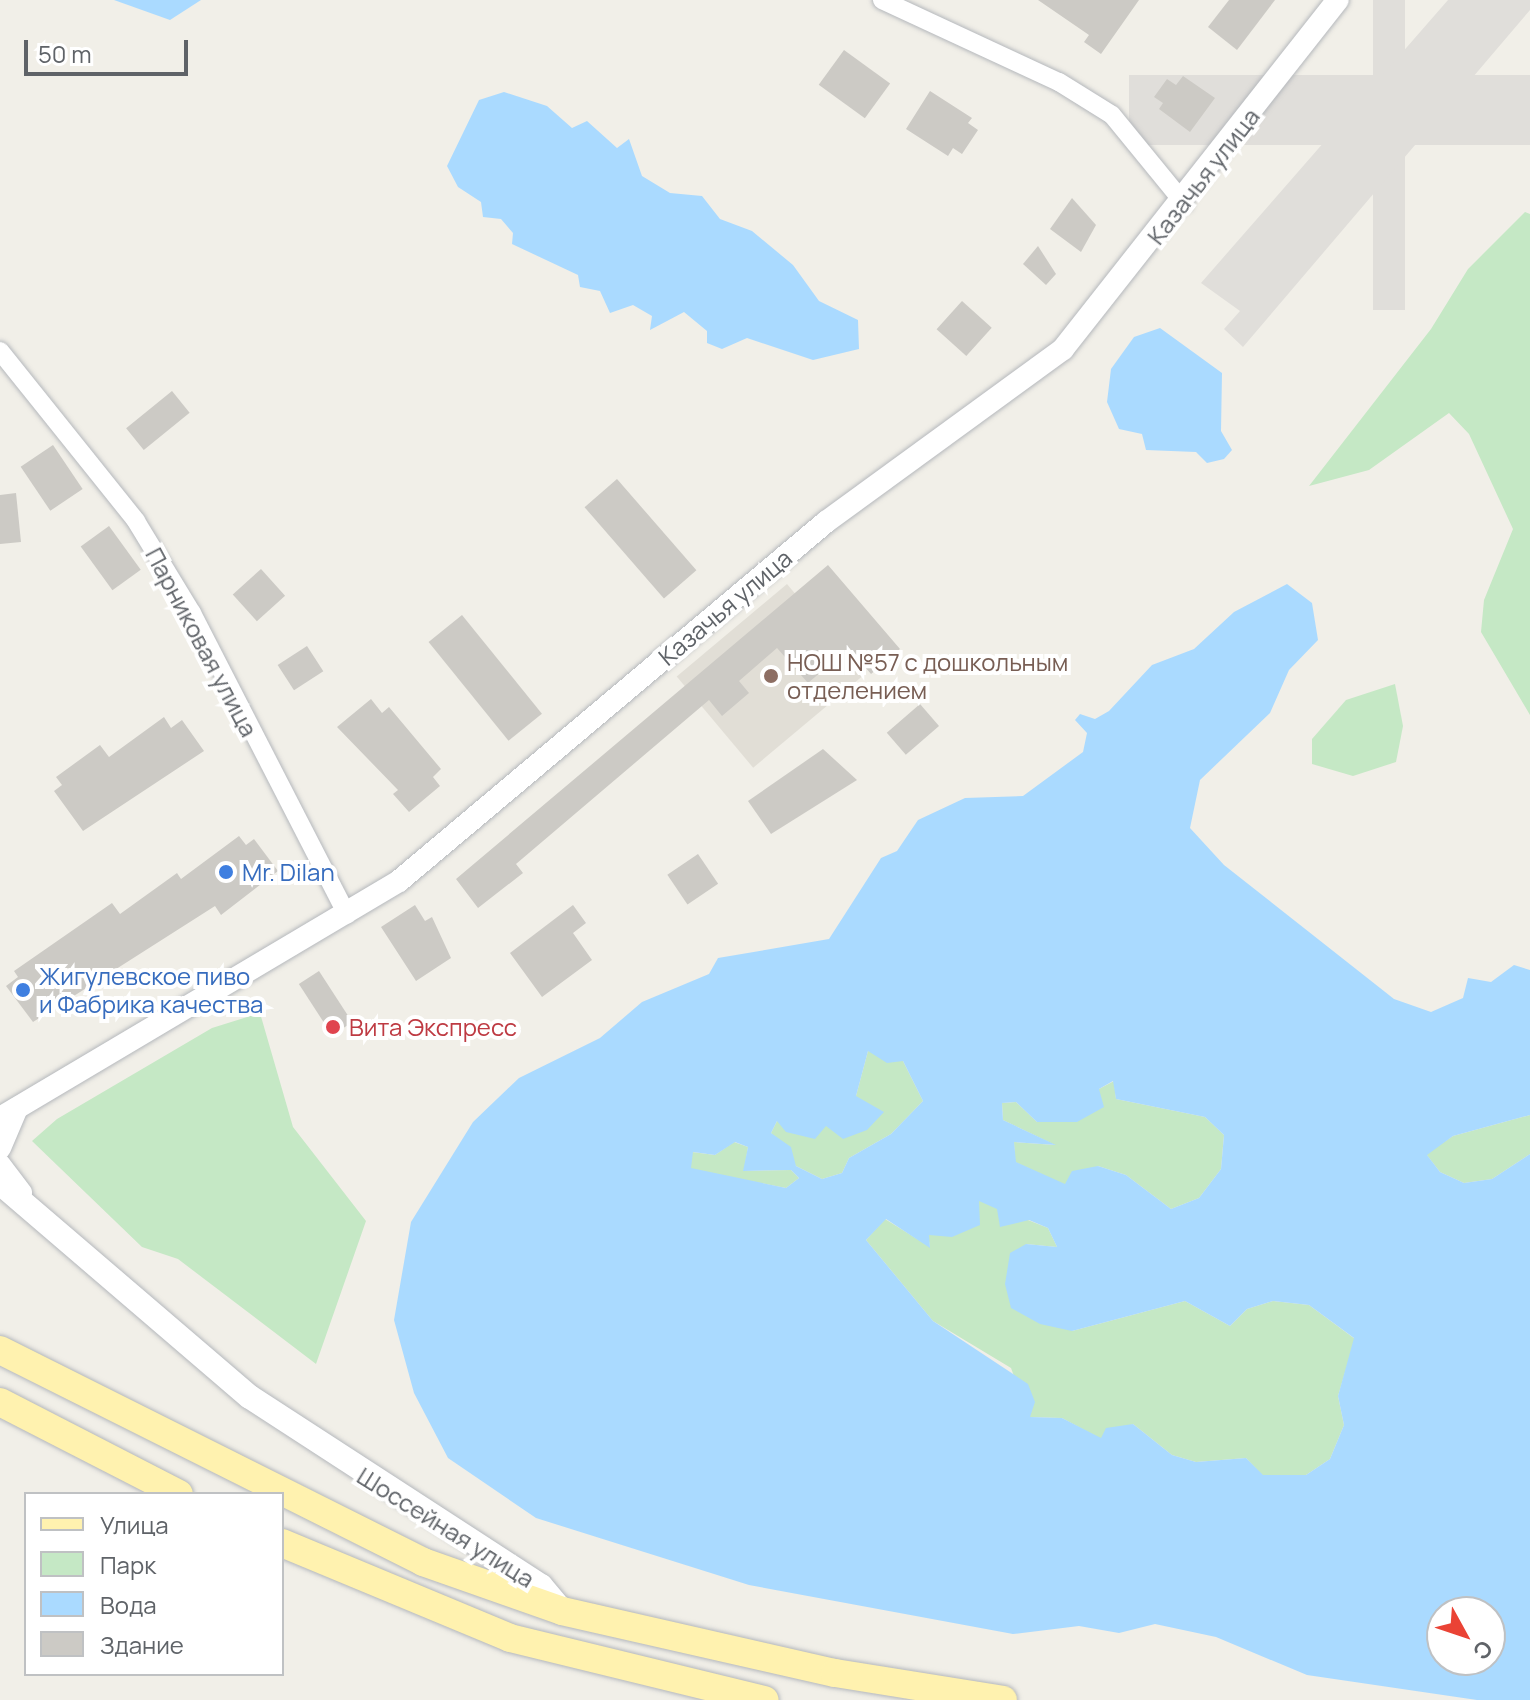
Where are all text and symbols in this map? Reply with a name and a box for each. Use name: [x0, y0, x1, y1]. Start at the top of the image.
scale bar: [28, 24, 192, 74]
text: 50 m: [38, 37, 92, 70]
street label: Казачья улица: [1141, 102, 1265, 250]
street label: Парниковая улица: [140, 543, 264, 741]
street label: Казачья улица: [653, 543, 797, 671]
place label: НОШ №57 с дошкольным отделением: [787, 648, 1068, 704]
marker: НОШ №57 с дошкольным отделением: [762, 667, 780, 685]
place label: Mr. Dilan: [242, 858, 335, 886]
marker: Mr. Dilan: [217, 863, 235, 881]
place label: Жигулевское пиво и Фабрика качества: [39, 962, 263, 1018]
marker: Жигулевское пиво и Фабрика качества: [14, 981, 32, 999]
place label: Вита Экспресс: [349, 1013, 517, 1041]
marker: Вита Экспресс: [324, 1018, 342, 1036]
street label: Шоссейная улица: [352, 1461, 540, 1593]
legend: [24, 1492, 284, 1676]
text: Улица: [100, 1508, 169, 1541]
text: Парк: [100, 1548, 156, 1581]
text: Вода: [100, 1588, 157, 1621]
north arrow: [1426, 1596, 1506, 1676]
text: Здание: [100, 1628, 184, 1661]
text: С: [1466, 1634, 1500, 1666]

